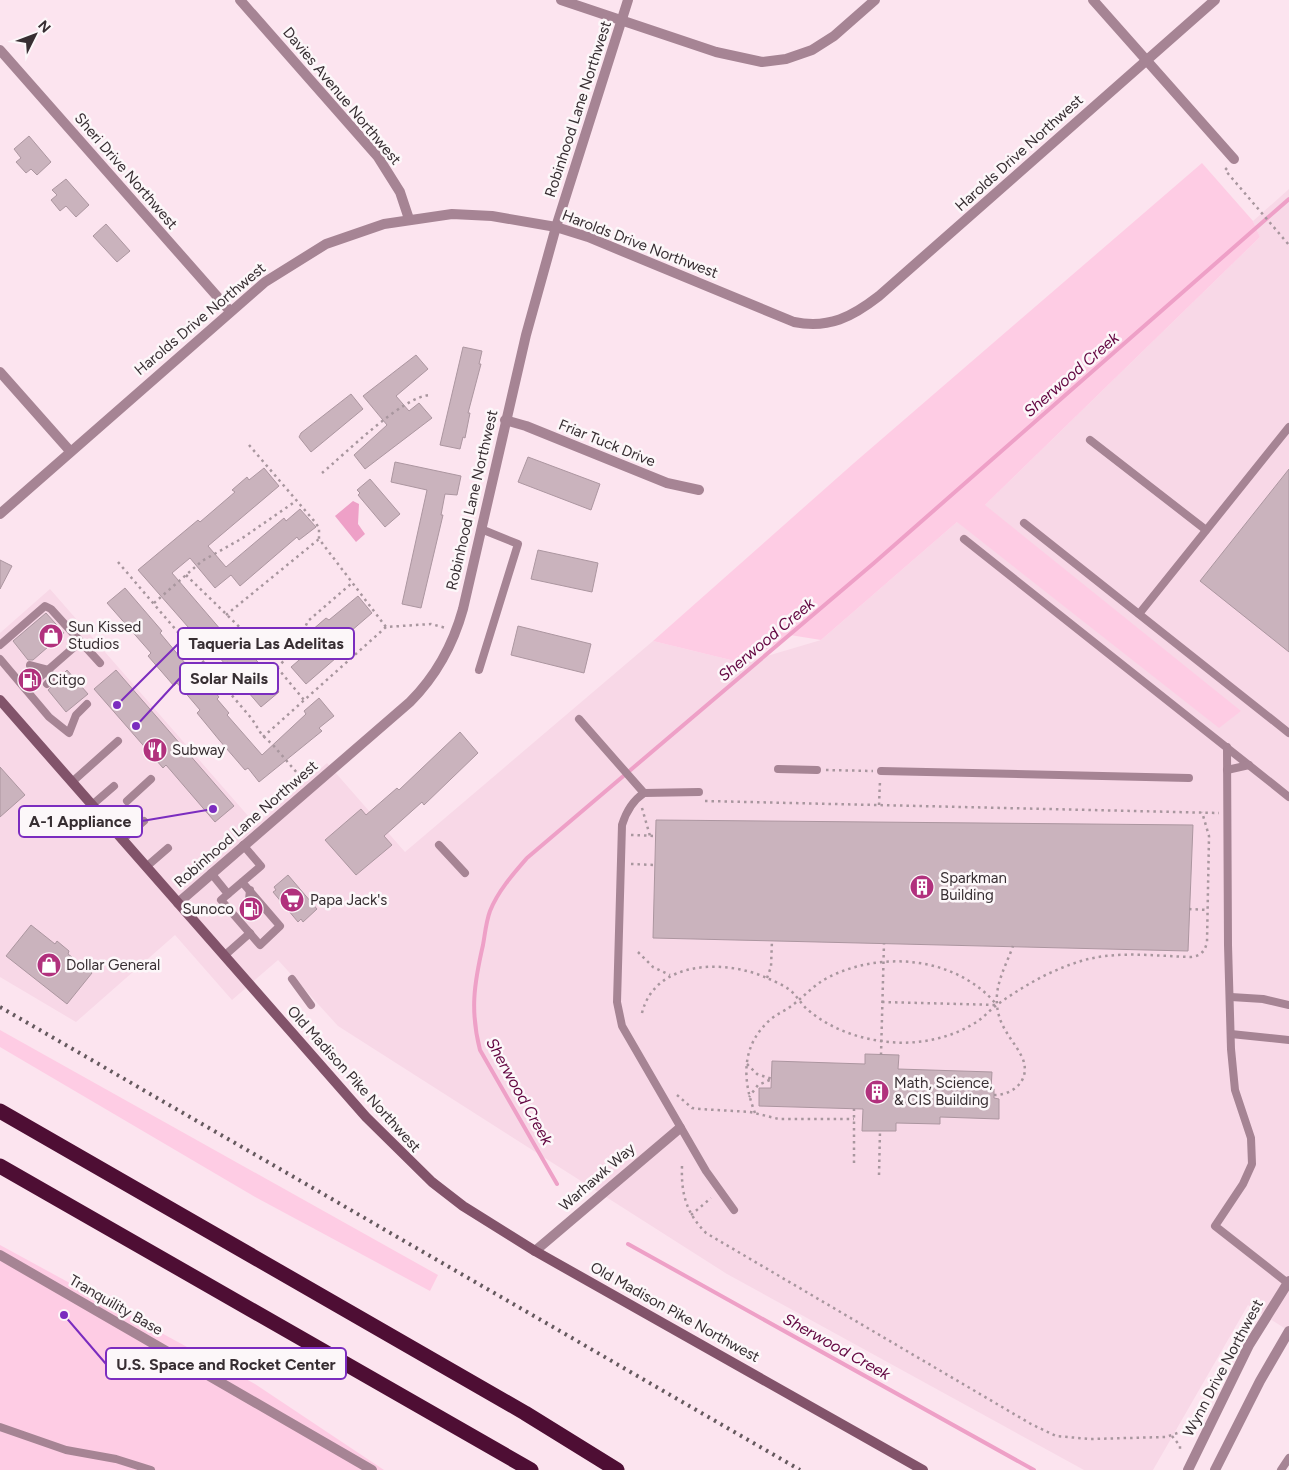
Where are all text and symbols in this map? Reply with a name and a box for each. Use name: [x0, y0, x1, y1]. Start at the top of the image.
north arrow: [10, 10, 60, 60]
text: N: [34, 17, 54, 36]
street label: Robinhood Lane Northwest: [541, 18, 615, 200]
street label: Davies Avenue Northwest: [279, 23, 405, 169]
street label: Harolds Drive Northwest: [951, 91, 1087, 215]
street label: Sheri Drive Northwest: [71, 109, 182, 233]
street label: Harolds Drive Northwest: [559, 206, 721, 282]
street label: Harolds Drive Northwest: [131, 259, 269, 379]
water label: Sherwood Creek: [1020, 327, 1124, 421]
street label: Robinhood Lane Northwest: [442, 408, 502, 592]
street label: Friar Tuck Drive: [556, 415, 658, 471]
water label: Sherwood Creek: [714, 593, 819, 685]
place label: Sun Kissed Studios: [68, 618, 141, 653]
shop icon: Sun Kissed Studios: [38, 623, 64, 649]
callout: Taqueria Las Adelitas: [178, 628, 354, 659]
text: Taqueria Las Adelitas: [188, 634, 344, 653]
callout: Solar Nails: [180, 663, 278, 694]
fuel station icon: Citgo: [17, 667, 43, 693]
text: Solar Nails: [190, 669, 268, 688]
place label: Citgo: [48, 671, 86, 689]
restaurant icon: Subway: [142, 737, 168, 763]
place label: Subway: [172, 741, 225, 759]
street label: Robinhood Lane Northwest: [170, 756, 322, 891]
callout: A-1 Appliance: [19, 806, 142, 837]
text: A-1 Appliance: [29, 812, 131, 831]
place label: Sparkman Building: [940, 869, 1007, 904]
building icon: Sparkman Building: [909, 874, 935, 900]
supermarket icon: Papa Jack's: [279, 887, 305, 913]
place label: Papa Jack's: [310, 891, 387, 909]
fuel station icon: Sunoco: [238, 896, 264, 922]
place label: Sunoco: [183, 900, 234, 918]
shop icon: Dollar General: [36, 952, 62, 978]
place label: Dollar General: [66, 956, 160, 974]
street label: Old Madison Pike Northwest: [283, 1002, 425, 1156]
water label: Sherwood Creek: [482, 1034, 557, 1149]
place label: Math, Science, & CIS Building: [894, 1074, 993, 1109]
building icon: Math, Science, & CIS Building: [864, 1079, 890, 1105]
street label: Warhawk Way: [555, 1139, 639, 1215]
street label: Old Madison Pike Northwest: [587, 1258, 763, 1366]
street label: Tranquility Base: [66, 1271, 166, 1339]
street label: Wynn Drive Northwest: [1179, 1296, 1267, 1440]
water label: Sherwood Creek: [780, 1309, 895, 1384]
callout: U.S. Space and Rocket Center: [106, 1348, 346, 1379]
text: U.S. Space and Rocket Center: [116, 1355, 336, 1374]

